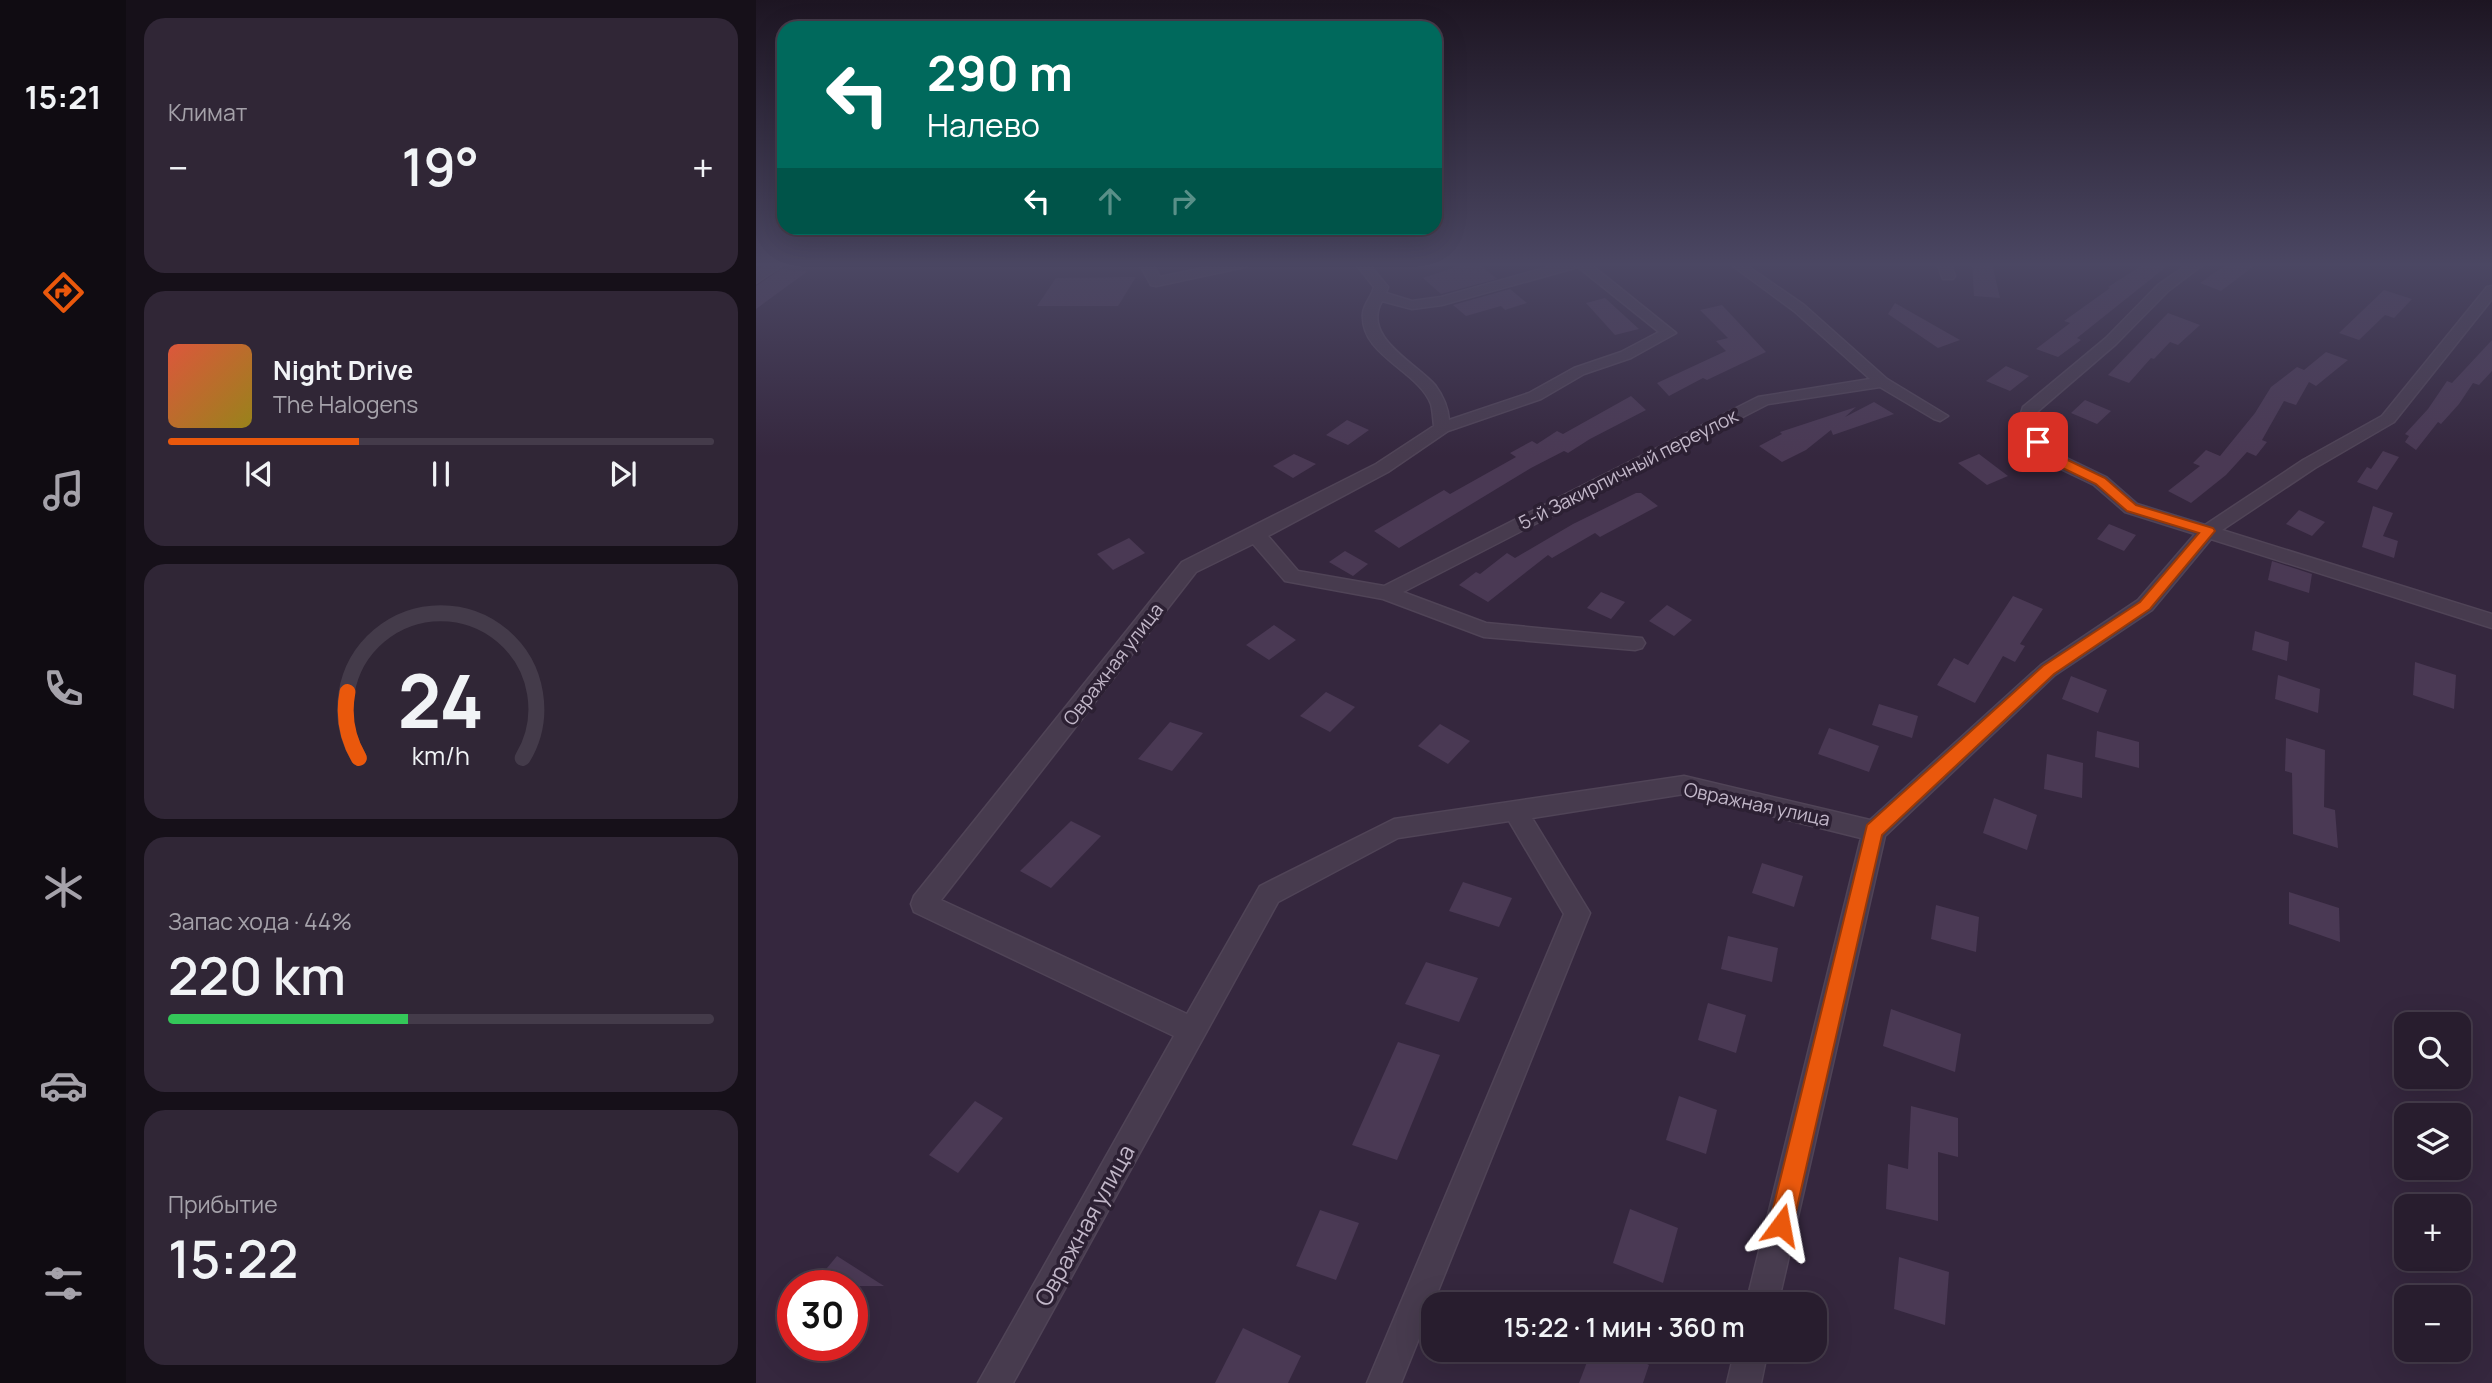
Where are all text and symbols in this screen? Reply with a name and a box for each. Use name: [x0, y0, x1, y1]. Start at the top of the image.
text: 290 m: [927, 39, 1073, 106]
icon: left: [812, 49, 903, 140]
text: 15:21: [25, 75, 101, 119]
text: Климат: [168, 96, 247, 128]
text: Налево: [927, 103, 1040, 147]
text: 19°: [401, 131, 479, 202]
text: −: [168, 141, 189, 193]
text: +: [692, 141, 714, 193]
icon: left: [1018, 182, 1056, 220]
icon: ahead: [1091, 182, 1129, 220]
icon: right: [1164, 182, 1202, 220]
icon: directions: [39, 268, 88, 317]
text: Night Drive: [273, 352, 413, 388]
text: The Halogens: [273, 388, 418, 420]
street label: 5-й Закирпичный переулок: [1514, 402, 1743, 536]
pin: [2008, 412, 2068, 472]
icon: arrive: [2019, 423, 2057, 461]
icon: previous: [240, 455, 278, 493]
icon: pause: [422, 455, 460, 493]
icon: next: [604, 455, 642, 493]
icon: music: [39, 466, 88, 515]
street label: Овражная улица: [1057, 597, 1169, 731]
text: 24: [398, 650, 484, 750]
icon: phone: [39, 664, 88, 713]
text: km/h: [412, 737, 470, 772]
street label: Овражная улица: [1682, 776, 1832, 832]
icon: climate: [39, 863, 88, 912]
text: Запас хода · 44%: [168, 905, 352, 937]
text: 220 km: [168, 940, 346, 1011]
map controls: [2394, 1012, 2471, 1362]
button: search: [2394, 1012, 2471, 1089]
icon: car: [39, 1061, 88, 1110]
button: layers: [2394, 1103, 2471, 1180]
street label: Овражная улица: [1026, 1138, 1142, 1312]
text: Прибытие: [168, 1188, 278, 1220]
position arrow: [1744, 1188, 1818, 1262]
button: +: [2394, 1194, 2471, 1271]
text: 15:22: [168, 1223, 298, 1294]
icon: filters: [39, 1259, 88, 1308]
speed limit sign: 30: [777, 1270, 868, 1361]
button: −: [2394, 1285, 2471, 1362]
text: 15:22 · 1 мин · 360 m: [1503, 1309, 1745, 1345]

